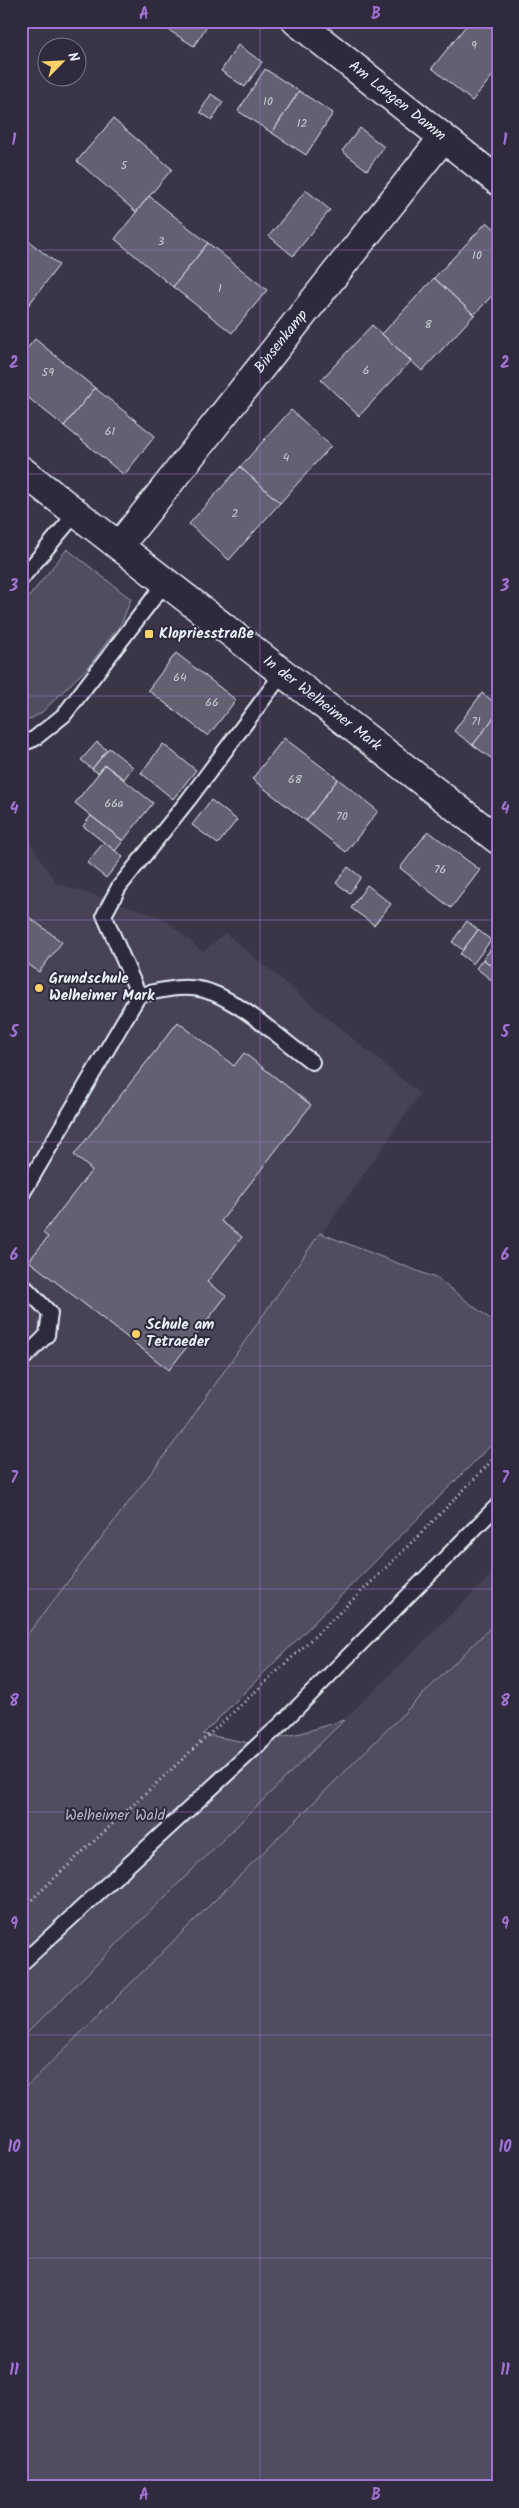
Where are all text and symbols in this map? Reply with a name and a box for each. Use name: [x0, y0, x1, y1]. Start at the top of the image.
text: A: [139, 2, 149, 27]
text: B: [371, 2, 381, 27]
house number: 9: [471, 36, 477, 55]
north arrow: [38, 38, 88, 88]
text: N: [61, 49, 85, 66]
street label: Am Langen Damm: [343, 55, 451, 147]
house number: 10: [263, 92, 273, 111]
house number: 12: [297, 114, 307, 133]
text: 1: [12, 128, 17, 153]
text: 1: [503, 128, 508, 153]
house number: 5: [121, 156, 129, 175]
house number: 3: [158, 232, 165, 251]
house number: 10: [472, 246, 482, 265]
house number: 1: [218, 279, 222, 298]
street label: Binsenkamp: [248, 305, 314, 379]
house number: 8: [424, 315, 432, 334]
text: 2: [9, 351, 19, 376]
text: 2: [500, 351, 510, 376]
house number: 6: [363, 361, 369, 380]
house number: 59: [42, 363, 54, 382]
house number: 61: [105, 422, 115, 441]
house number: 4: [283, 448, 290, 467]
house number: 2: [232, 504, 239, 523]
text: 3: [9, 574, 19, 599]
text: 3: [500, 574, 510, 599]
place label: Klopriesstraße: [159, 622, 254, 646]
marker: Klopriesstraße: [143, 628, 155, 640]
street label: In der Welheimer Mark: [257, 650, 387, 758]
house number: 64: [173, 668, 187, 687]
house number: 66: [205, 693, 219, 712]
house number: 71: [471, 712, 481, 731]
house number: 68: [288, 770, 303, 789]
house number: 66a: [105, 794, 124, 813]
text: 4: [10, 797, 19, 822]
text: 4: [501, 797, 510, 822]
house number: 70: [336, 807, 348, 826]
house number: 76: [434, 860, 446, 879]
place label: Grundschule Welheimer Mark: [49, 967, 155, 1008]
marker: Grundschule Welheimer Mark: [33, 982, 45, 994]
text: 5: [9, 1020, 20, 1045]
text: 5: [500, 1020, 511, 1045]
text: 6: [10, 1243, 19, 1268]
text: 6: [501, 1243, 510, 1268]
place label: Schule am Tetraeder: [146, 1313, 214, 1354]
marker: Schule am Tetraeder: [130, 1328, 142, 1340]
text: 7: [10, 1466, 18, 1491]
text: 7: [501, 1466, 509, 1491]
text: 8: [9, 1689, 19, 1714]
text: 8: [500, 1689, 510, 1714]
park label: Welheimer Wald: [65, 1804, 166, 1828]
text: 9: [10, 1912, 18, 1937]
text: 9: [501, 1912, 509, 1937]
text: 10: [7, 2135, 21, 2160]
text: 10: [498, 2135, 512, 2160]
text: 11: [9, 2358, 19, 2383]
text: 11: [500, 2358, 510, 2383]
text: A: [139, 2483, 149, 2508]
text: B: [371, 2483, 381, 2508]

